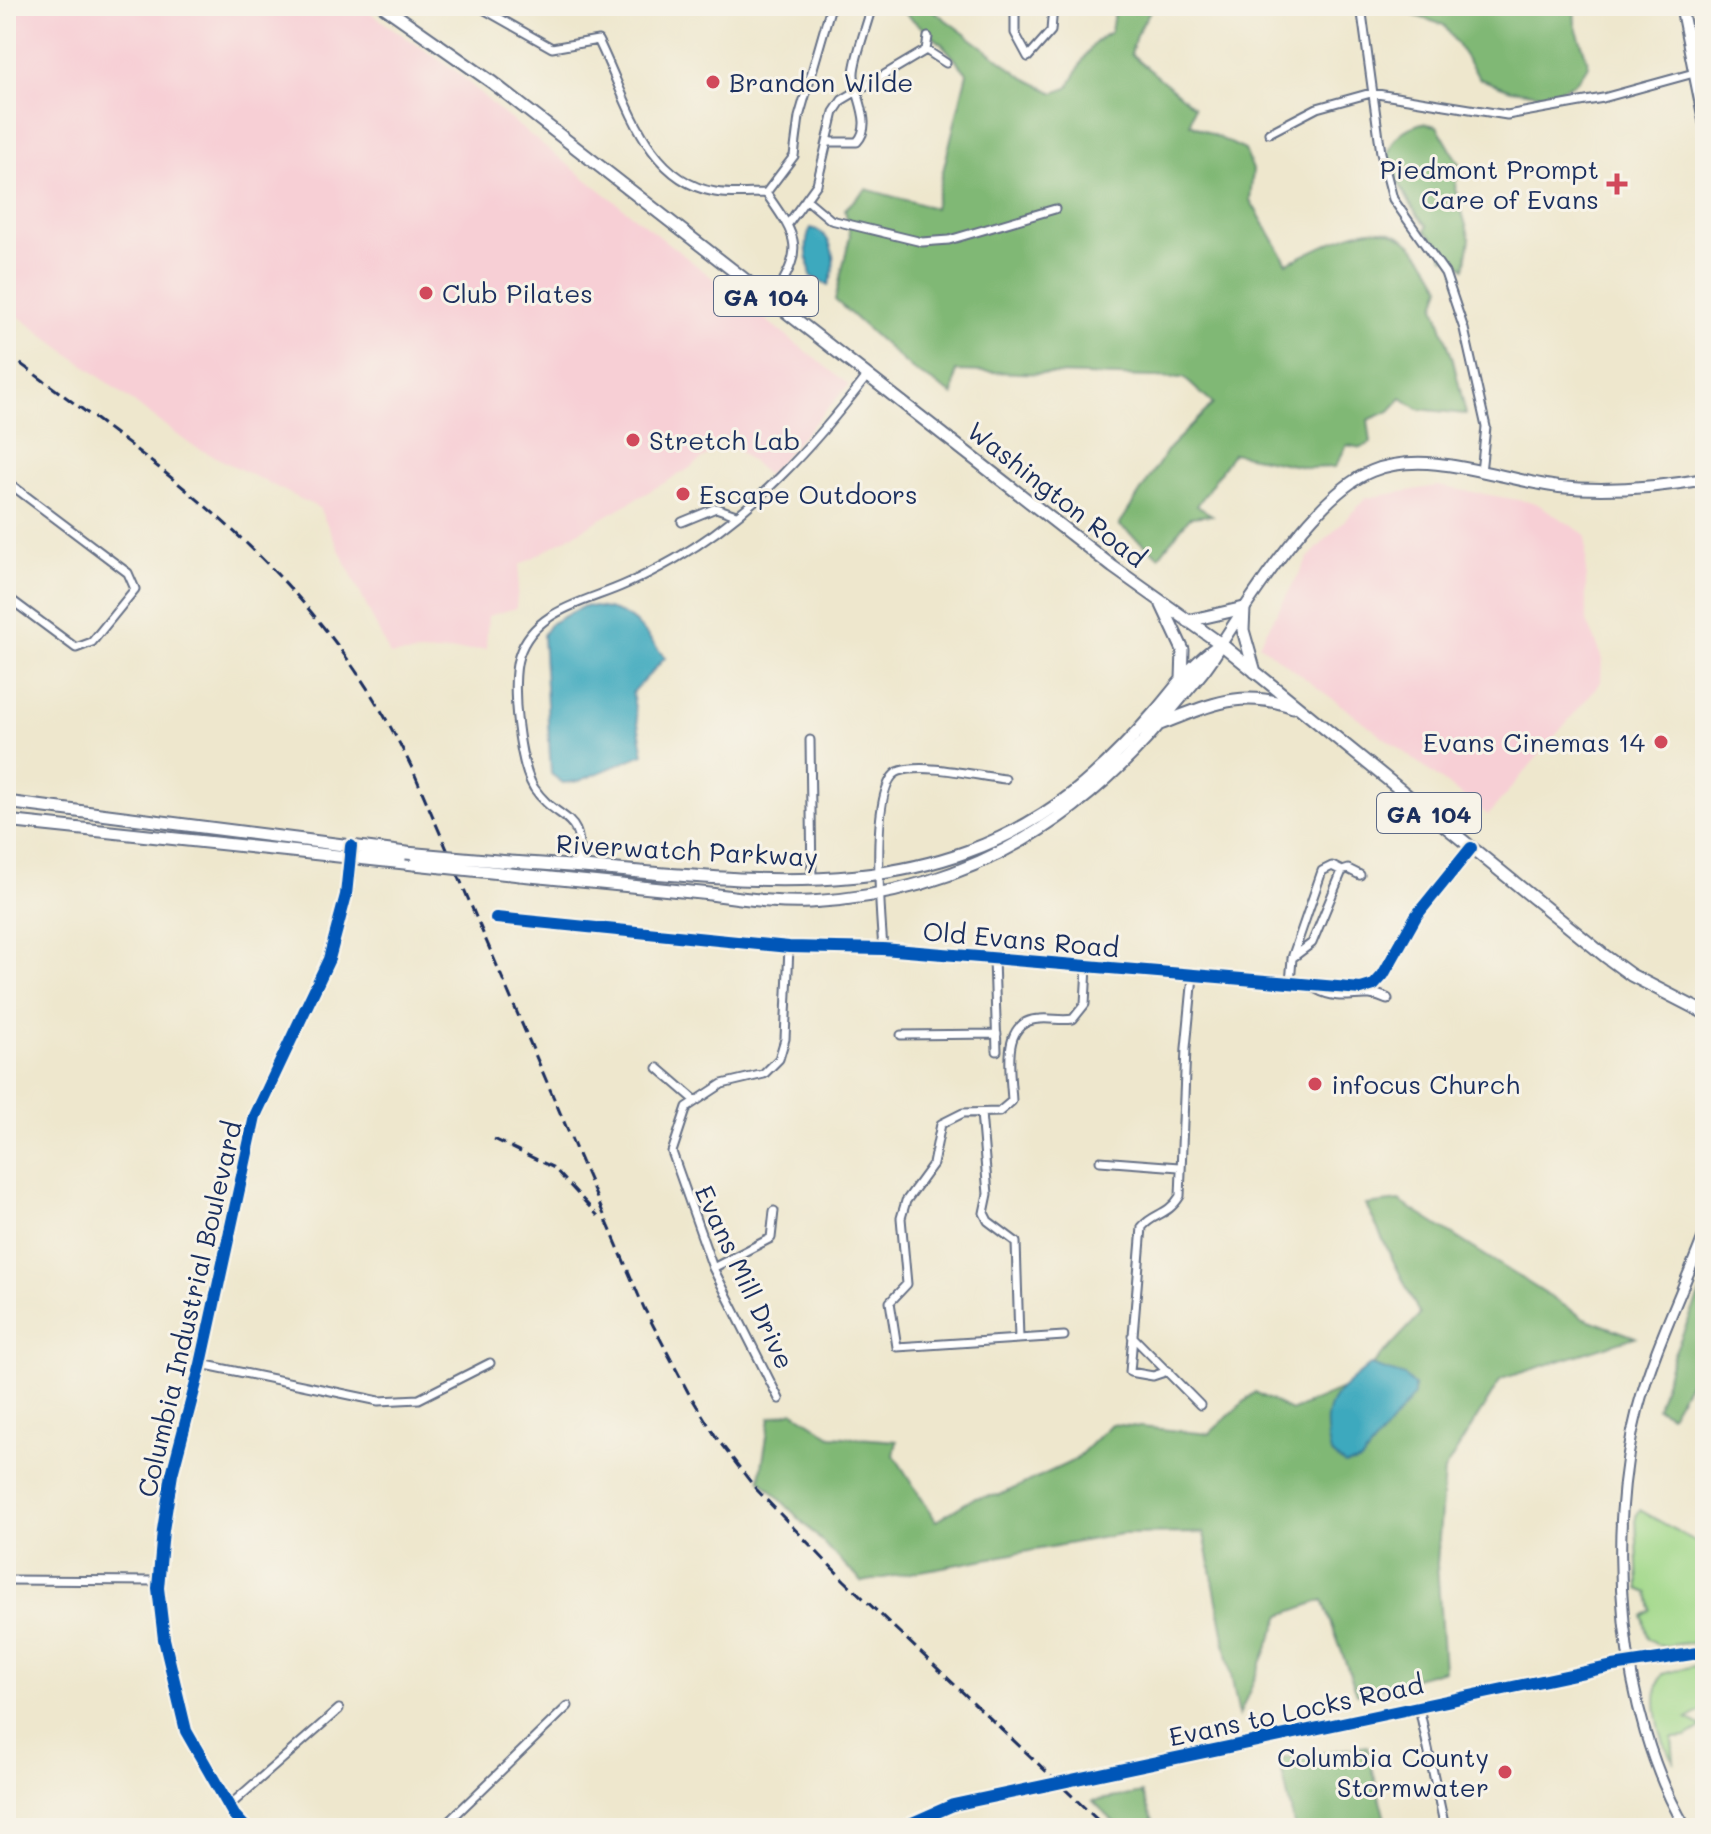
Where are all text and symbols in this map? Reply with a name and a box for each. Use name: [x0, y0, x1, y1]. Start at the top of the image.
place label: Brandon Wilde: [729, 65, 913, 99]
marker: Brandon Wilde: [704, 73, 722, 91]
place label: Piedmont Prompt Care of Evans: [1380, 152, 1599, 216]
marker: Piedmont Prompt Care of Evans: [1606, 173, 1628, 195]
place label: Club Pilates: [442, 276, 593, 310]
road number: GA 104: [714, 276, 818, 316]
marker: Club Pilates: [417, 284, 435, 302]
street label: Washington Road: [961, 413, 1153, 575]
place label: Stretch Lab: [649, 423, 800, 457]
marker: Stretch Lab: [624, 431, 642, 449]
place label: Escape Outdoors: [699, 477, 918, 511]
marker: Escape Outdoors: [674, 485, 692, 503]
place label: Evans Cinemas 14: [1423, 725, 1645, 759]
marker: Evans Cinemas 14: [1652, 733, 1670, 751]
road number: GA 104: [1377, 793, 1481, 833]
street label: Riverwatch Parkway: [555, 826, 819, 874]
street label: Old Evans Road: [921, 913, 1121, 965]
place label: infocus Church: [1331, 1067, 1520, 1101]
marker: infocus Church: [1306, 1075, 1324, 1093]
street label: Columbia Industrial Boulevard: [129, 1118, 249, 1500]
street label: Evans Mill Drive: [688, 1180, 802, 1374]
street label: Evans to Locks Road: [1166, 1666, 1426, 1754]
place label: Columbia County Stormwater: [1277, 1740, 1489, 1804]
marker: Columbia County Stormwater: [1496, 1763, 1514, 1781]

